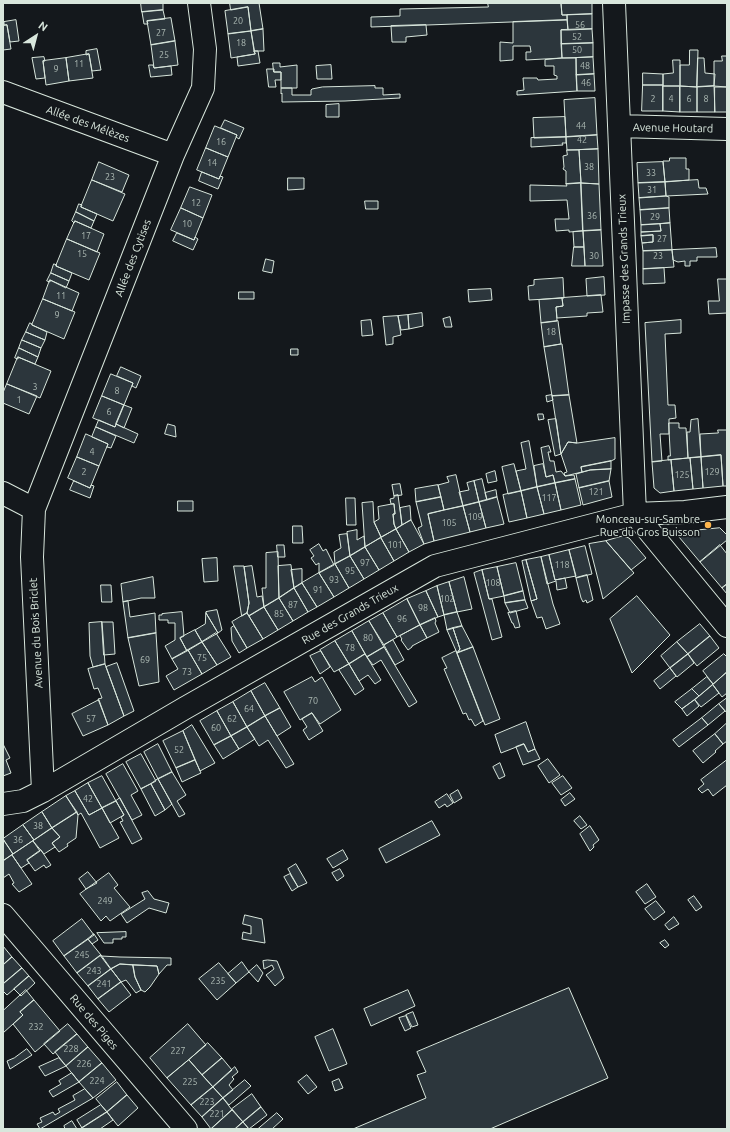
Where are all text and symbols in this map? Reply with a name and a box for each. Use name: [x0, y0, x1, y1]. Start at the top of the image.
north arrow: [16, 16, 56, 56]
house number: 20: [233, 16, 243, 26]
text: N: [36, 19, 50, 34]
house number: 56: [575, 20, 585, 30]
house number: 27: [156, 28, 166, 38]
house number: 52: [572, 32, 582, 42]
house number: 18: [236, 38, 246, 48]
house number: 50: [572, 45, 582, 55]
house number: 25: [159, 50, 169, 60]
house number: 11: [74, 59, 84, 69]
house number: 48: [580, 61, 590, 71]
house number: 9: [53, 64, 59, 74]
house number: 46: [581, 78, 591, 88]
house number: 2: [650, 94, 656, 104]
house number: 4: [668, 94, 674, 104]
house number: 6: [686, 94, 692, 104]
house number: 8: [703, 94, 709, 104]
street label: Allée des Mélèzes: [45, 103, 131, 145]
house number: 44: [576, 121, 586, 131]
street label: Avenue Houtard: [633, 121, 713, 135]
house number: 42: [577, 135, 587, 145]
house number: 16: [216, 137, 226, 147]
house number: 14: [207, 158, 217, 168]
house number: 38: [584, 162, 594, 172]
house number: 33: [646, 168, 656, 178]
house number: 23: [105, 172, 115, 182]
house number: 31: [647, 185, 657, 195]
street label: Impasse des Grands Trieux: [615, 194, 633, 324]
house number: 12: [191, 198, 201, 208]
house number: 36: [587, 211, 597, 221]
house number: 29: [650, 212, 660, 222]
street label: Allée des Cytises: [112, 217, 154, 299]
house number: 10: [182, 219, 192, 229]
house number: 17: [81, 231, 91, 241]
house number: 27: [657, 234, 667, 244]
house number: 15: [77, 249, 87, 259]
house number: 30: [589, 251, 599, 261]
house number: 23: [653, 251, 663, 261]
house number: 11: [56, 291, 66, 301]
house number: 9: [54, 310, 60, 320]
house number: 18: [546, 327, 556, 337]
house number: 3: [32, 382, 38, 392]
house number: 8: [114, 386, 120, 396]
house number: 1: [16, 395, 22, 405]
house number: 6: [106, 407, 112, 417]
house number: 4: [89, 447, 95, 457]
house number: 2: [81, 467, 87, 477]
house number: 129: [704, 467, 720, 477]
house number: 125: [674, 470, 690, 480]
house number: 121: [588, 487, 604, 497]
house number: 117: [541, 493, 557, 503]
house number: 109: [467, 512, 483, 522]
place label: Monceau-sur-Sambre Rue du Gros Buisson: [596, 512, 700, 538]
house number: 105: [441, 518, 457, 528]
marker: Monceau-sur-Sambre Rue du Gros Buisson: [703, 520, 713, 530]
house number: 101: [387, 540, 403, 550]
house number: 97: [360, 558, 370, 568]
house number: 118: [554, 560, 570, 570]
house number: 95: [345, 566, 355, 576]
house number: 93: [329, 575, 339, 585]
street label: Avenue du Bois Briclet: [27, 578, 45, 688]
house number: 108: [485, 578, 501, 588]
street label: Rue des Grands Trieux: [299, 581, 401, 647]
house number: 91: [313, 585, 323, 595]
house number: 102: [439, 594, 455, 604]
house number: 87: [288, 600, 298, 610]
house number: 98: [418, 603, 428, 613]
house number: 85: [274, 609, 284, 619]
house number: 96: [397, 614, 407, 624]
house number: 80: [363, 633, 373, 643]
house number: 78: [345, 643, 355, 653]
house number: 75: [197, 653, 207, 663]
house number: 69: [140, 655, 150, 665]
house number: 73: [182, 667, 192, 677]
house number: 70: [308, 696, 318, 706]
house number: 64: [244, 704, 254, 714]
house number: 57: [86, 714, 96, 724]
house number: 62: [227, 714, 237, 724]
house number: 60: [211, 723, 221, 733]
house number: 52: [174, 745, 184, 755]
house number: 42: [83, 794, 93, 804]
house number: 38: [33, 821, 43, 831]
house number: 36: [13, 835, 23, 845]
house number: 249: [97, 896, 113, 906]
house number: 245: [74, 950, 90, 960]
house number: 243: [86, 966, 102, 976]
house number: 235: [210, 976, 226, 986]
house number: 241: [96, 979, 112, 989]
street label: Rue des Piges: [67, 992, 121, 1052]
house number: 232: [28, 1022, 44, 1032]
house number: 228: [63, 1044, 79, 1054]
house number: 227: [170, 1046, 186, 1056]
house number: 226: [76, 1059, 92, 1069]
house number: 224: [89, 1076, 105, 1086]
house number: 225: [182, 1077, 198, 1087]
house number: 223: [199, 1097, 215, 1107]
house number: 221: [209, 1109, 225, 1119]

